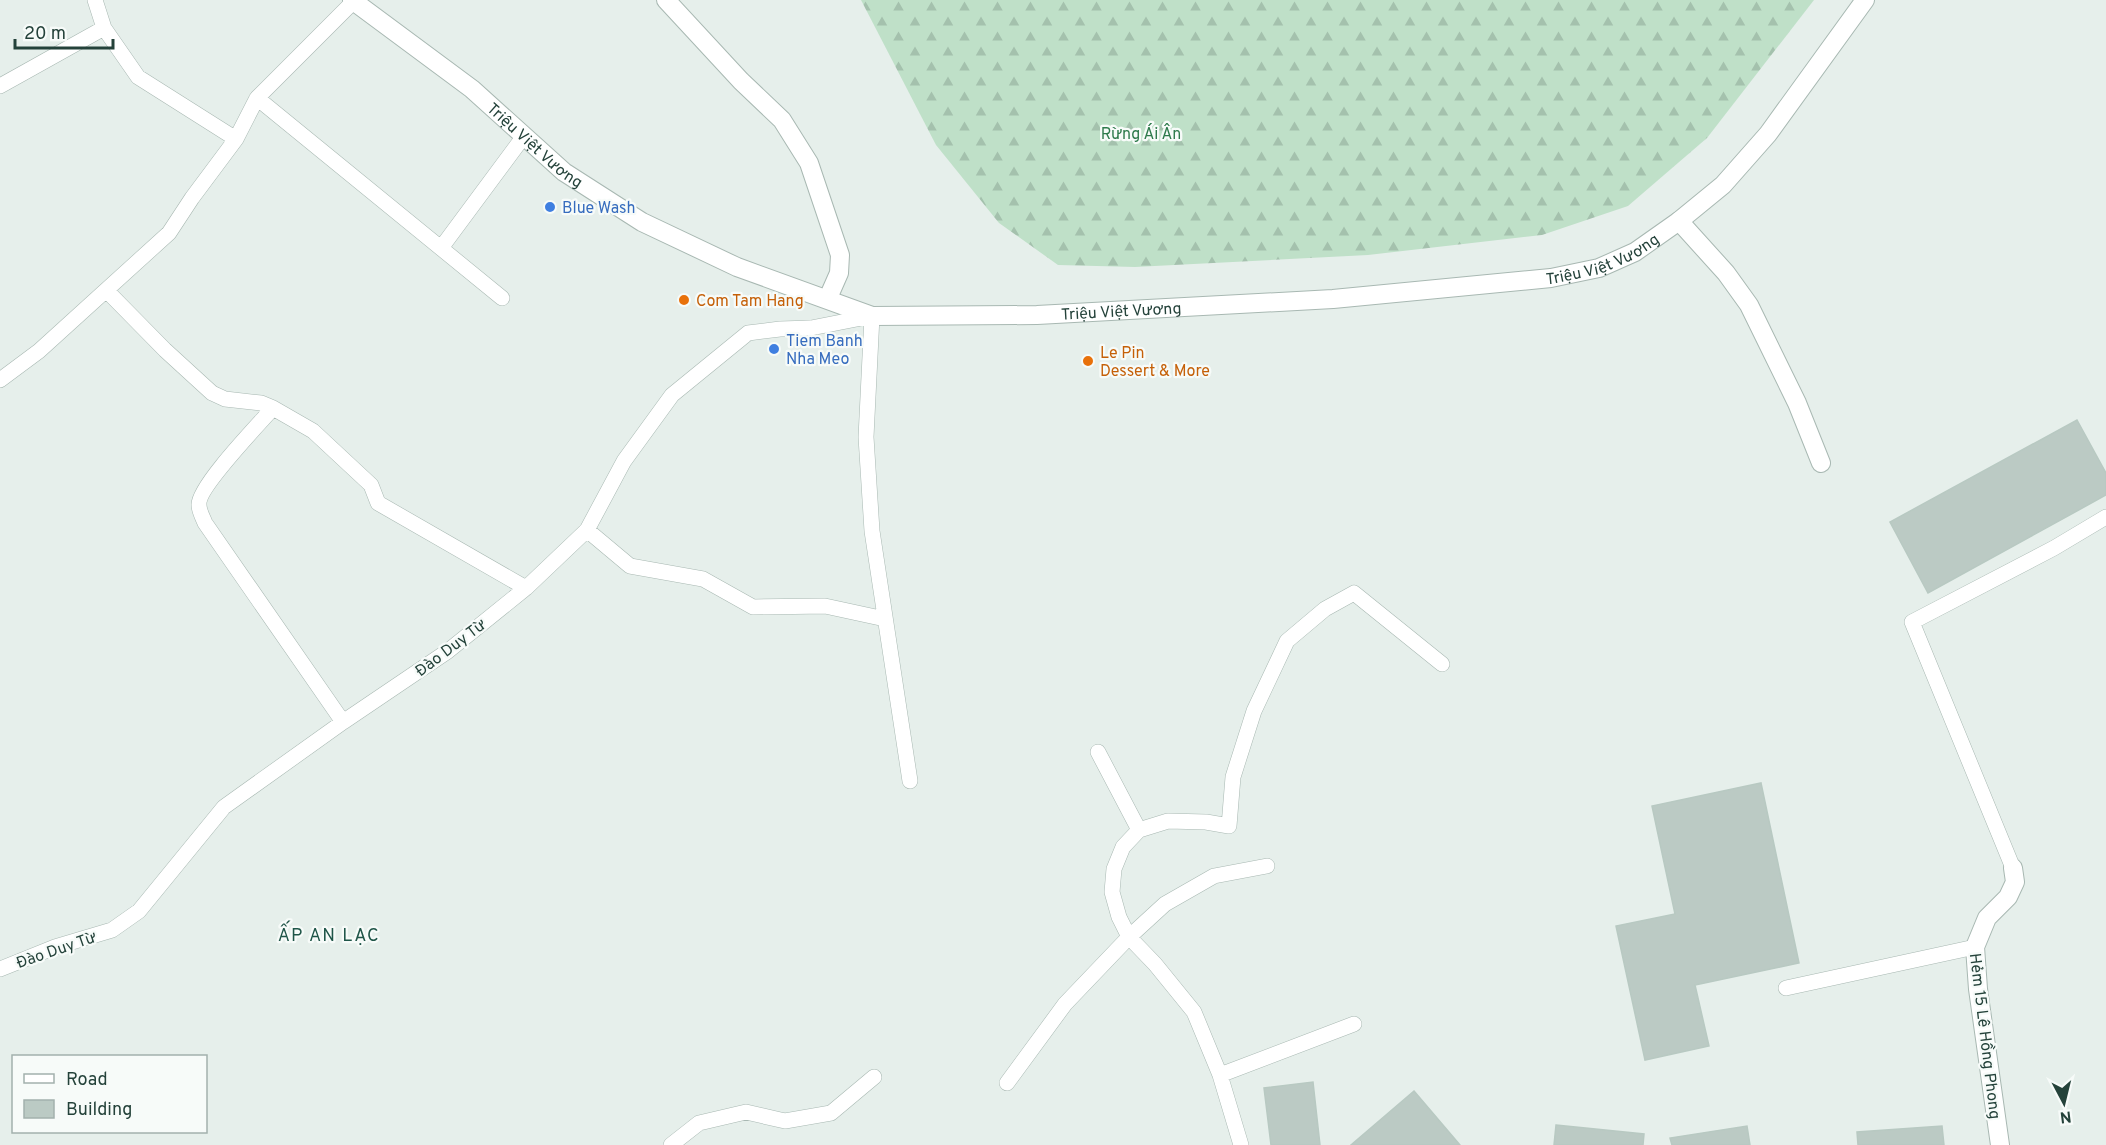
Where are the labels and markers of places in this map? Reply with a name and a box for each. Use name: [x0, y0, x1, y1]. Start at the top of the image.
place label: Blue Wash: [562, 199, 636, 219]
marker: Blue Wash: [543, 200, 557, 214]
place label: Com Tam Hang: [696, 292, 804, 312]
marker: Com Tam Hang: [677, 293, 691, 307]
place label: Tiem Banh Nha Meo: [786, 332, 863, 370]
marker: Tiem Banh Nha Meo: [767, 342, 781, 356]
place label: Le Pin Dessert & More: [1100, 344, 1210, 382]
marker: Le Pin Dessert & More: [1081, 354, 1095, 368]

